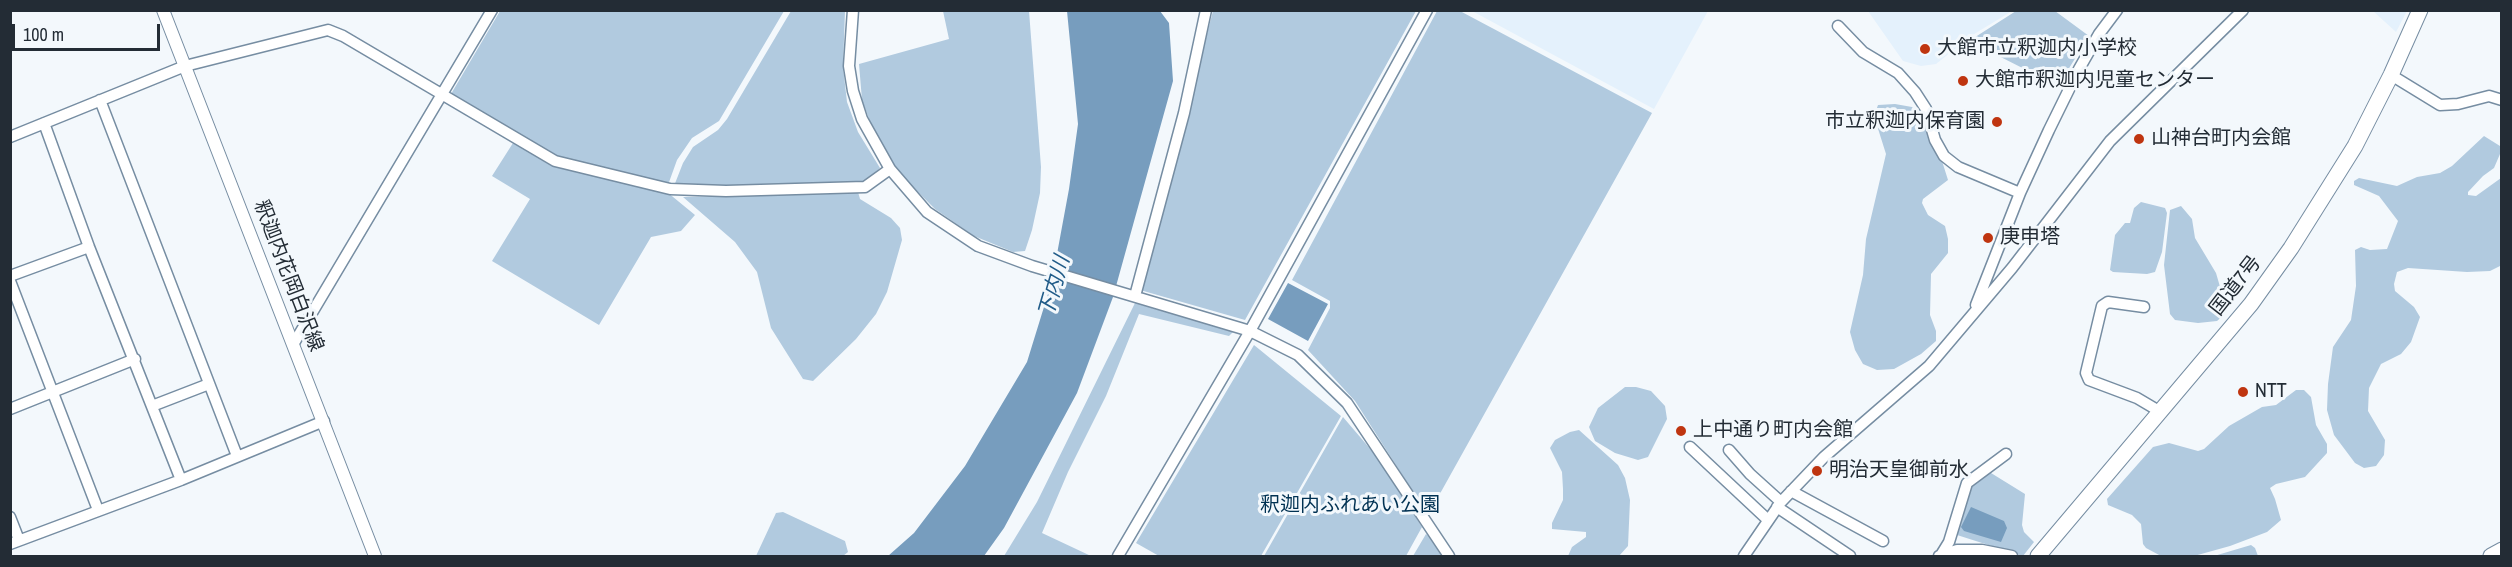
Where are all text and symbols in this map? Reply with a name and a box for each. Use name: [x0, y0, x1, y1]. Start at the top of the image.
scale bar: [15, 12, 164, 50]
text: 100 m: [23, 22, 64, 47]
place label: 大館市立釈迦内小学校: [1937, 37, 2137, 61]
marker: 大館市立釈迦内小学校: [1918, 42, 1932, 56]
place label: 大館市釈迦内児童センター: [1975, 69, 2215, 93]
marker: 大館市釈迦内児童センター: [1956, 74, 1970, 88]
place label: 市立釈迦内保育園: [1825, 110, 1985, 134]
marker: 市立釈迦内保育園: [1990, 115, 2004, 129]
place label: 山神台町内会館: [2151, 127, 2291, 151]
marker: 山神台町内会館: [2132, 132, 2146, 146]
street label: 釈迦内花岡白沢線: [248, 197, 328, 355]
place label: 庚申塔: [2000, 226, 2060, 250]
marker: 庚申塔: [1981, 231, 1995, 245]
street label: 国道7号: [2205, 251, 2267, 321]
water label: 下内川: [1034, 253, 1076, 321]
place label: NTT: [2255, 380, 2287, 404]
marker: NTT: [2236, 385, 2250, 399]
place label: 上中通り町内会館: [1693, 419, 1853, 443]
marker: 上中通り町内会館: [1674, 424, 1688, 438]
place label: 明治天皇御前水: [1829, 459, 1969, 483]
marker: 明治天皇御前水: [1810, 464, 1824, 478]
park label: 釈迦内ふれあい公園: [1260, 494, 1440, 518]

